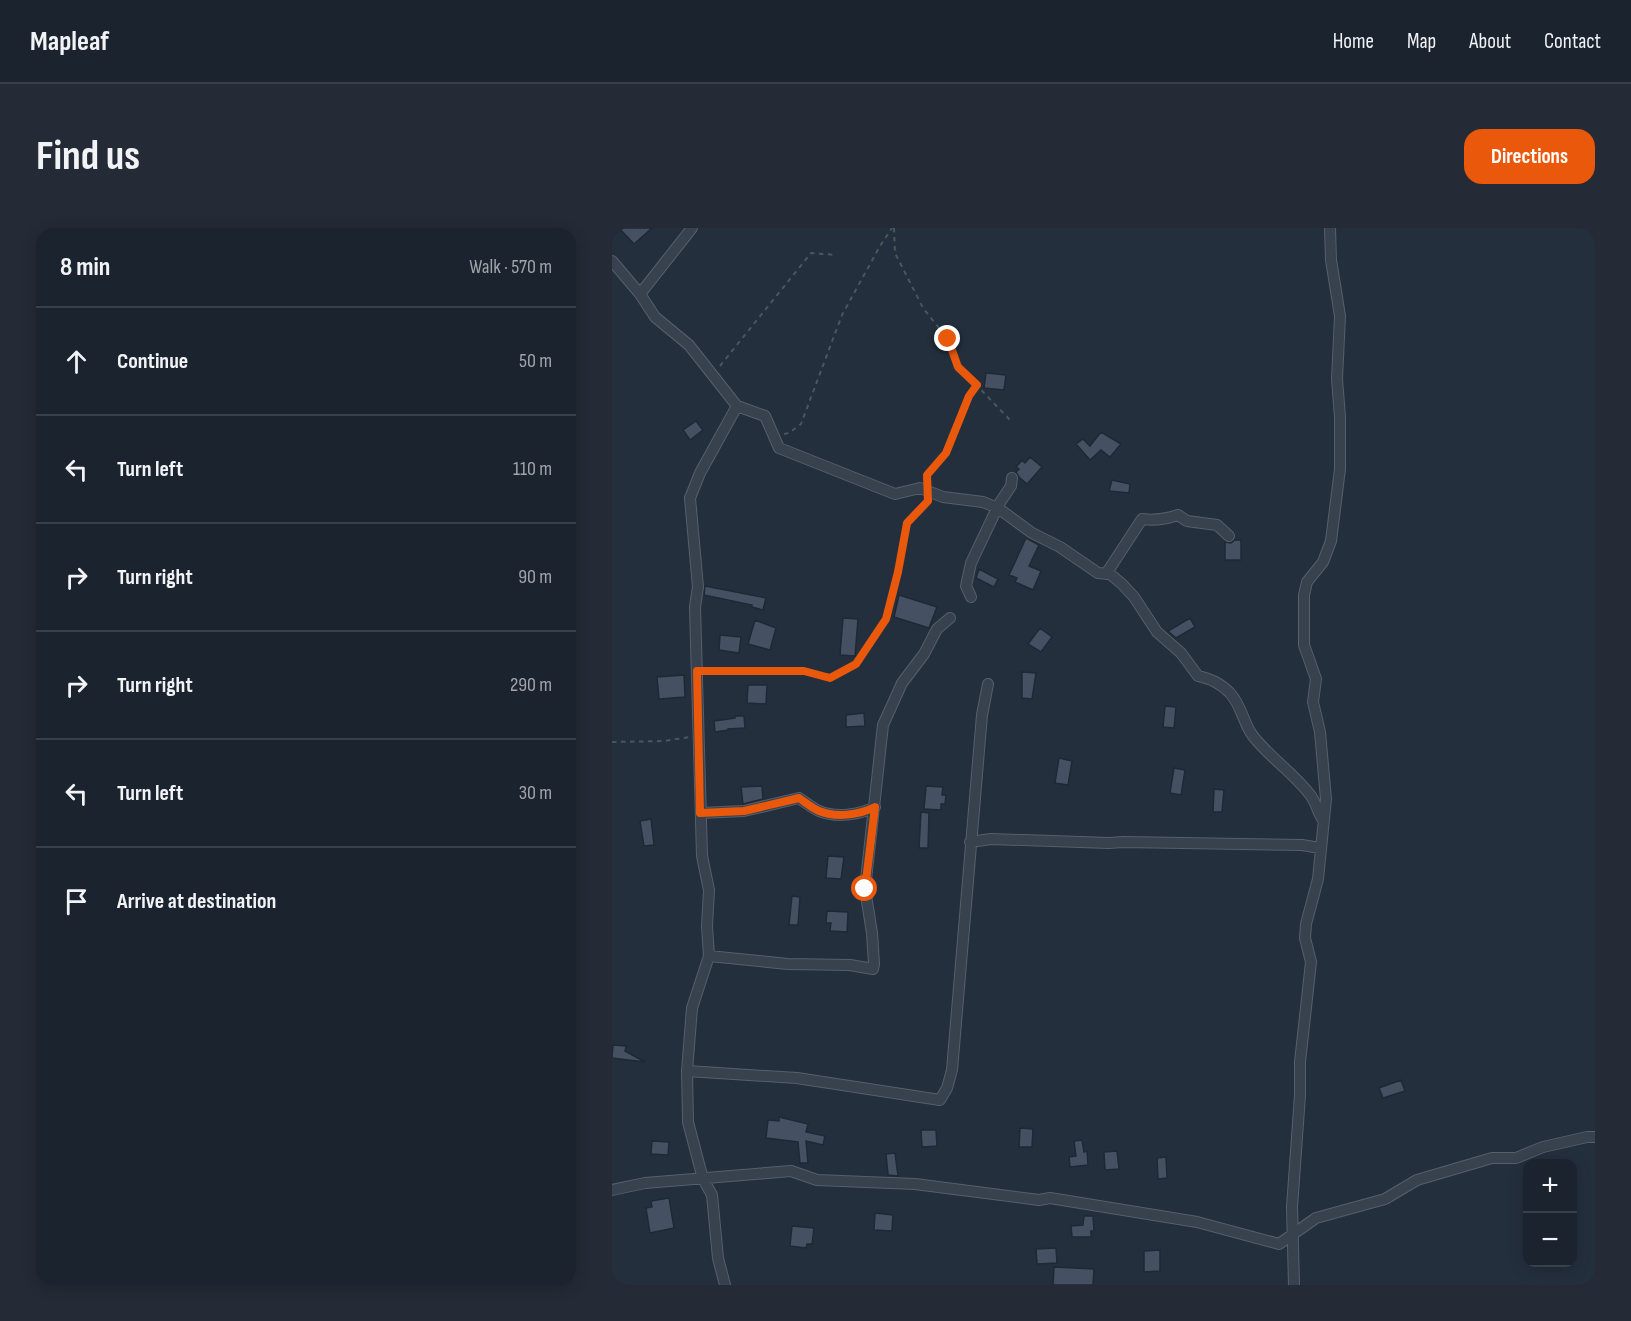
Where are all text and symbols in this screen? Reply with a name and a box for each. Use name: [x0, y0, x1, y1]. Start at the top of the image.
text: Mapleaf: [30, 25, 109, 58]
text: Home: [1333, 29, 1374, 54]
text: Map: [1407, 29, 1436, 54]
text: About: [1469, 29, 1511, 54]
text: Contact: [1544, 29, 1601, 54]
button: Directions: [1464, 129, 1595, 184]
text: Find us: [36, 131, 140, 182]
text: 8 min: [60, 252, 110, 283]
text: Walk · 570 m: [469, 255, 552, 279]
route end: [934, 325, 960, 351]
icon: ahead: [60, 345, 93, 378]
text: Continue: [117, 348, 188, 375]
text: 50 m: [519, 349, 552, 373]
icon: left: [60, 453, 93, 486]
text: Turn left: [117, 456, 183, 483]
text: 110 m: [513, 457, 552, 481]
icon: right: [60, 561, 93, 594]
text: Turn right: [117, 564, 193, 591]
text: 90 m: [518, 565, 552, 589]
icon: right: [60, 669, 93, 702]
text: Turn right: [117, 672, 193, 699]
text: 290 m: [510, 673, 552, 697]
icon: left: [60, 777, 93, 810]
text: Turn left: [117, 780, 183, 807]
text: 30 m: [519, 781, 552, 805]
route start: [851, 875, 877, 901]
icon: arrive: [60, 885, 93, 918]
text: Arrive at destination: [117, 888, 276, 915]
map controls: [1523, 1159, 1577, 1267]
button: +: [1523, 1159, 1577, 1213]
button: −: [1523, 1213, 1577, 1267]

